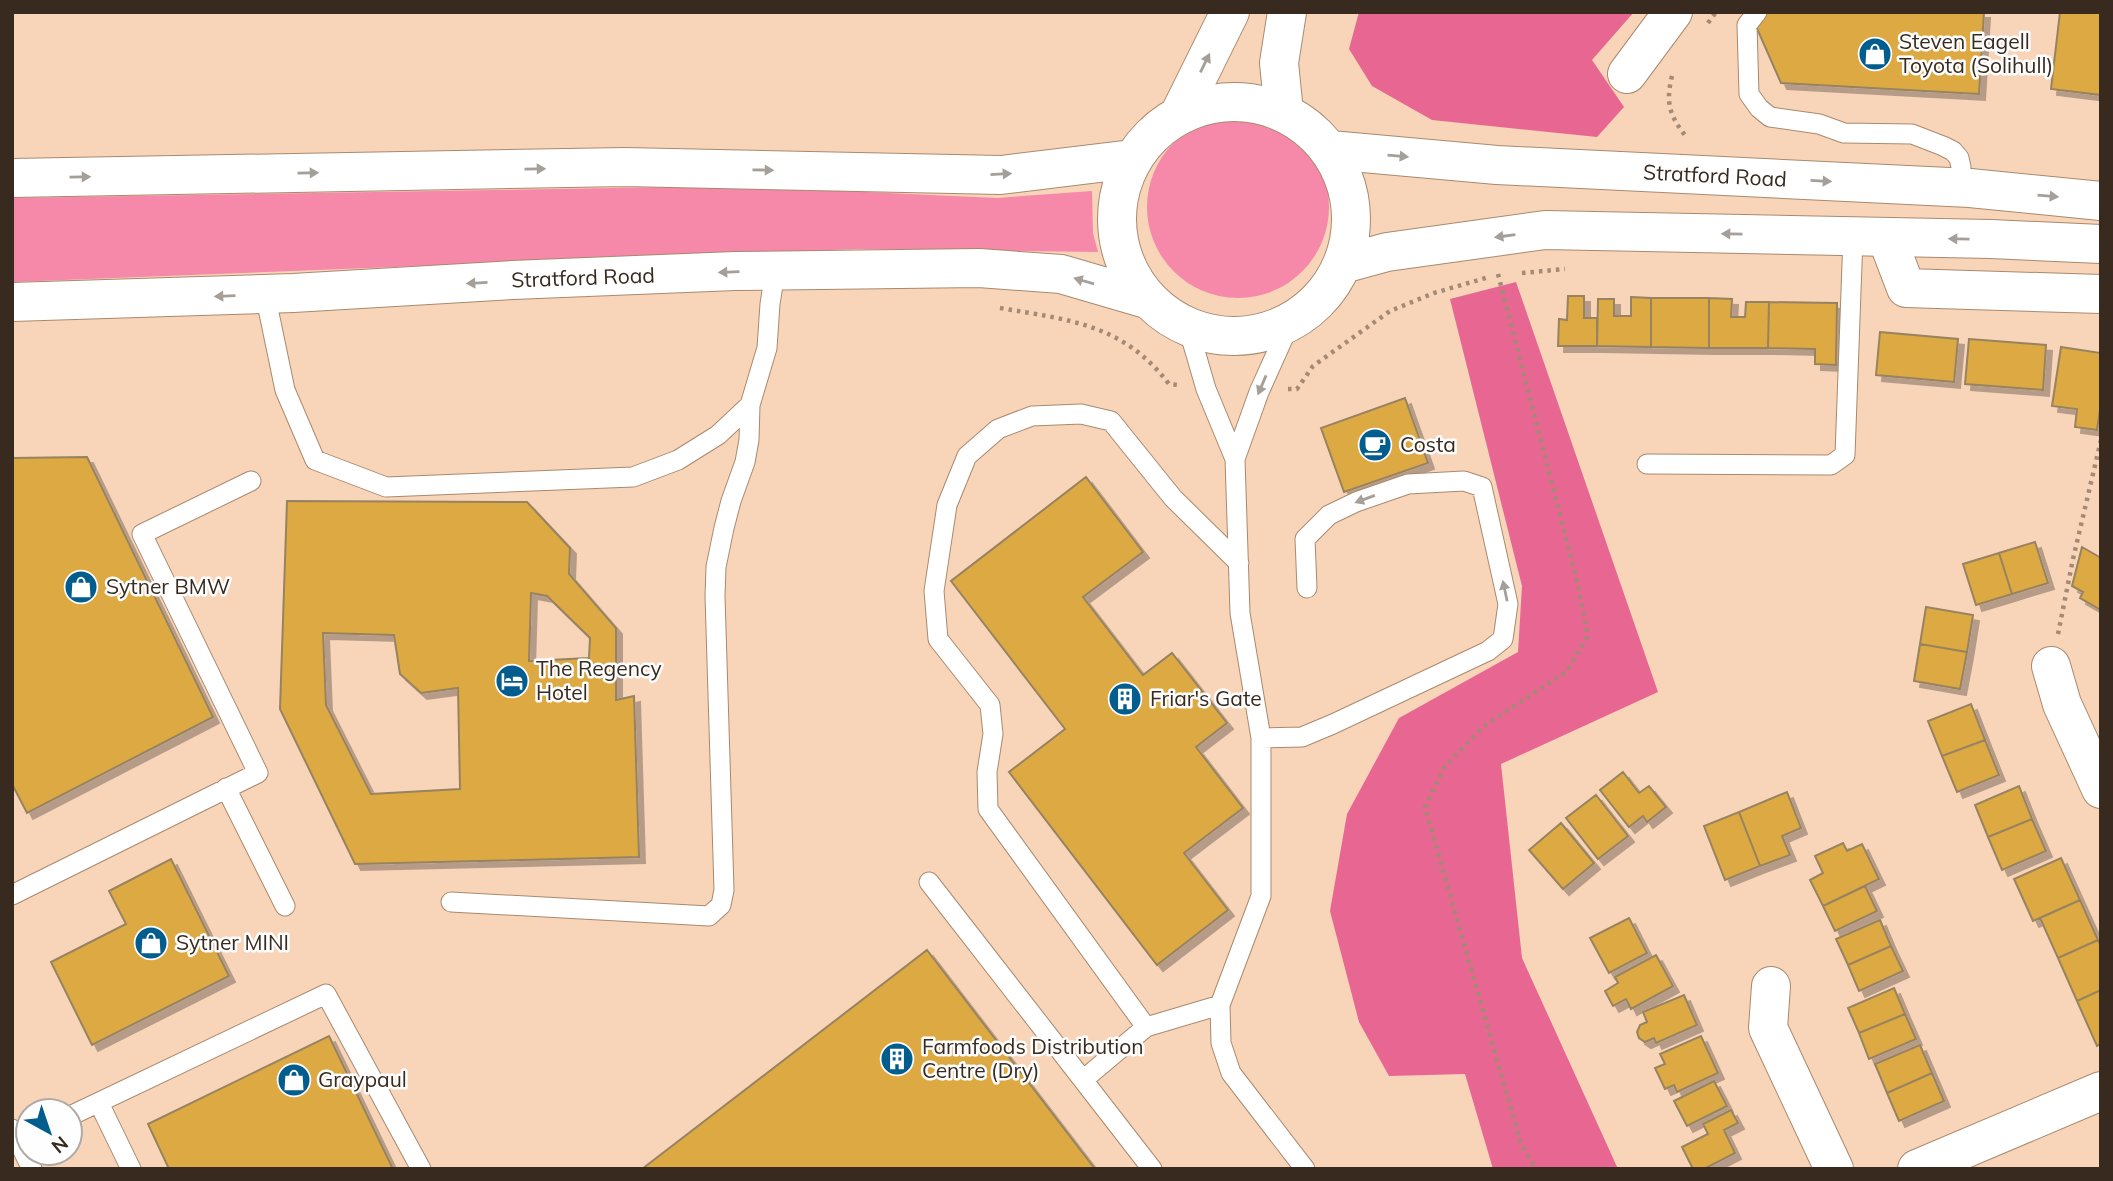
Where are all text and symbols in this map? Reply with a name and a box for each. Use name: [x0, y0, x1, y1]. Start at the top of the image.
place label: Steven Eagell Toyota (Solihull): [1899, 28, 2053, 78]
shop icon: Steven Eagell Toyota (Solihull): [1856, 35, 1894, 73]
one-way arrow: [1198, 53, 1210, 73]
one-way arrow: [1387, 151, 1409, 162]
street label: Stratford Road: [1643, 158, 1788, 192]
one-way arrow: [525, 163, 547, 174]
one-way arrow: [752, 165, 774, 176]
one-way arrow: [297, 167, 319, 179]
one-way arrow: [990, 168, 1012, 179]
one-way arrow: [70, 171, 92, 183]
one-way arrow: [1810, 176, 1832, 187]
one-way arrow: [2037, 191, 2059, 202]
one-way arrow: [1720, 228, 1742, 240]
one-way arrow: [1493, 230, 1515, 241]
one-way arrow: [1948, 233, 1970, 245]
street label: Stratford Road: [511, 262, 655, 293]
one-way arrow: [717, 266, 739, 277]
one-way arrow: [1073, 275, 1095, 286]
one-way arrow: [466, 277, 488, 288]
one-way arrow: [214, 290, 236, 301]
one-way arrow: [1256, 375, 1267, 396]
cafe icon: Costa: [1356, 426, 1394, 464]
place label: Costa: [1400, 431, 1456, 457]
one-way arrow: [1354, 494, 1375, 505]
shop icon: Sytner BMW: [62, 568, 100, 606]
place label: Sytner BMW: [106, 573, 230, 599]
one-way arrow: [1500, 579, 1511, 601]
place label: The Regency Hotel: [536, 655, 662, 705]
hotel icon: The Regency Hotel: [493, 662, 531, 700]
building icon: Friar's Gate: [1106, 680, 1144, 718]
place label: Friar's Gate: [1150, 685, 1262, 711]
shop icon: Sytner MINI: [132, 924, 170, 962]
place label: Sytner MINI: [176, 929, 289, 955]
place label: Farmfoods Distribution Centre (Dry): [922, 1033, 1144, 1083]
building icon: Farmfoods Distribution Centre (Dry): [878, 1040, 916, 1078]
shop icon: Graypaul: [275, 1061, 313, 1099]
place label: Graypaul: [318, 1066, 407, 1092]
north arrow: [14, 1097, 84, 1167]
text: N: [47, 1131, 73, 1159]

